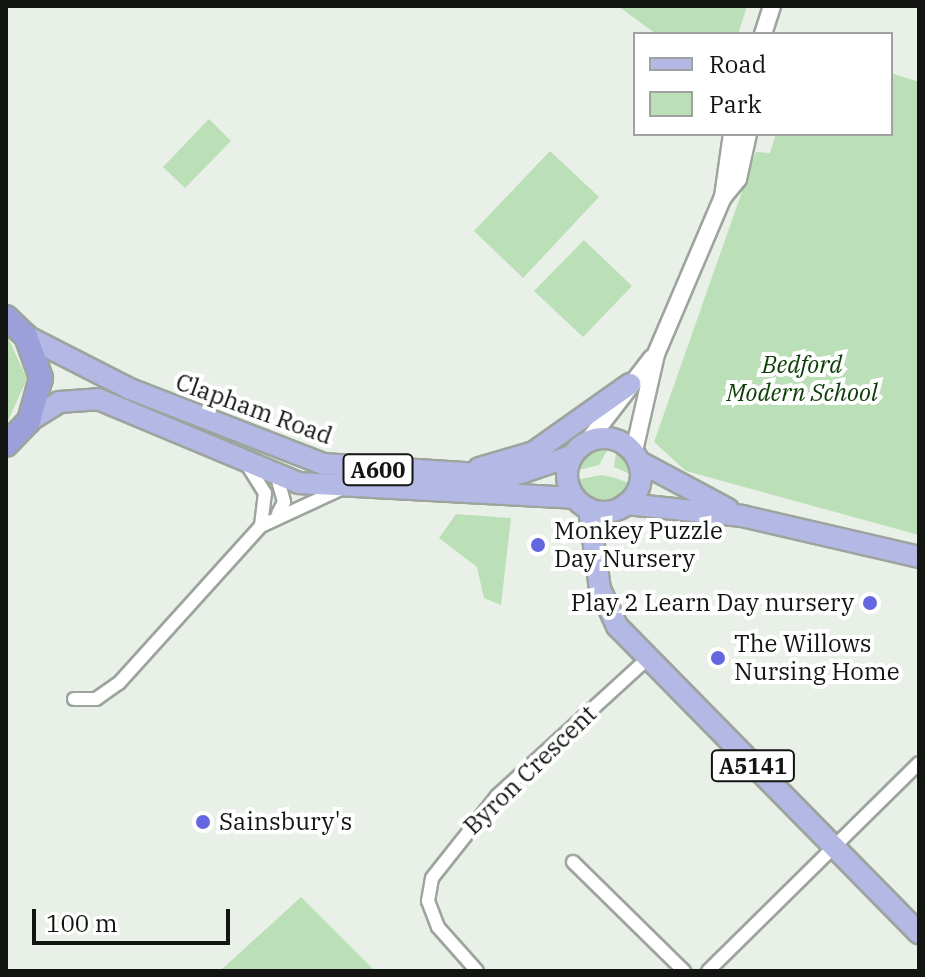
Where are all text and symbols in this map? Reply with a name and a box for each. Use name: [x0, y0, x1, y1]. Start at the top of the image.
legend: [633, 32, 893, 136]
text: Road: [709, 48, 766, 80]
text: Park: [709, 88, 761, 120]
park label: Bedford Modern School: [726, 351, 878, 407]
street label: Clapham Road: [172, 367, 336, 451]
road number: A600: [342, 452, 414, 488]
place label: Monkey Puzzle Day Nursery: [554, 517, 723, 573]
marker: Monkey Puzzle Day Nursery: [529, 536, 547, 554]
place label: Play 2 Learn Day nursery: [571, 589, 854, 617]
marker: Play 2 Learn Day nursery: [861, 594, 879, 612]
place label: The Willows Nursing Home: [734, 630, 900, 686]
marker: The Willows Nursing Home: [709, 649, 727, 667]
street label: Byron Crescent: [458, 700, 602, 840]
road number: A5141: [709, 748, 797, 784]
place label: Sainsbury's: [219, 808, 352, 836]
marker: Sainsbury's: [194, 813, 212, 831]
scale bar: [36, 893, 234, 943]
text: 100 m: [46, 907, 118, 939]

